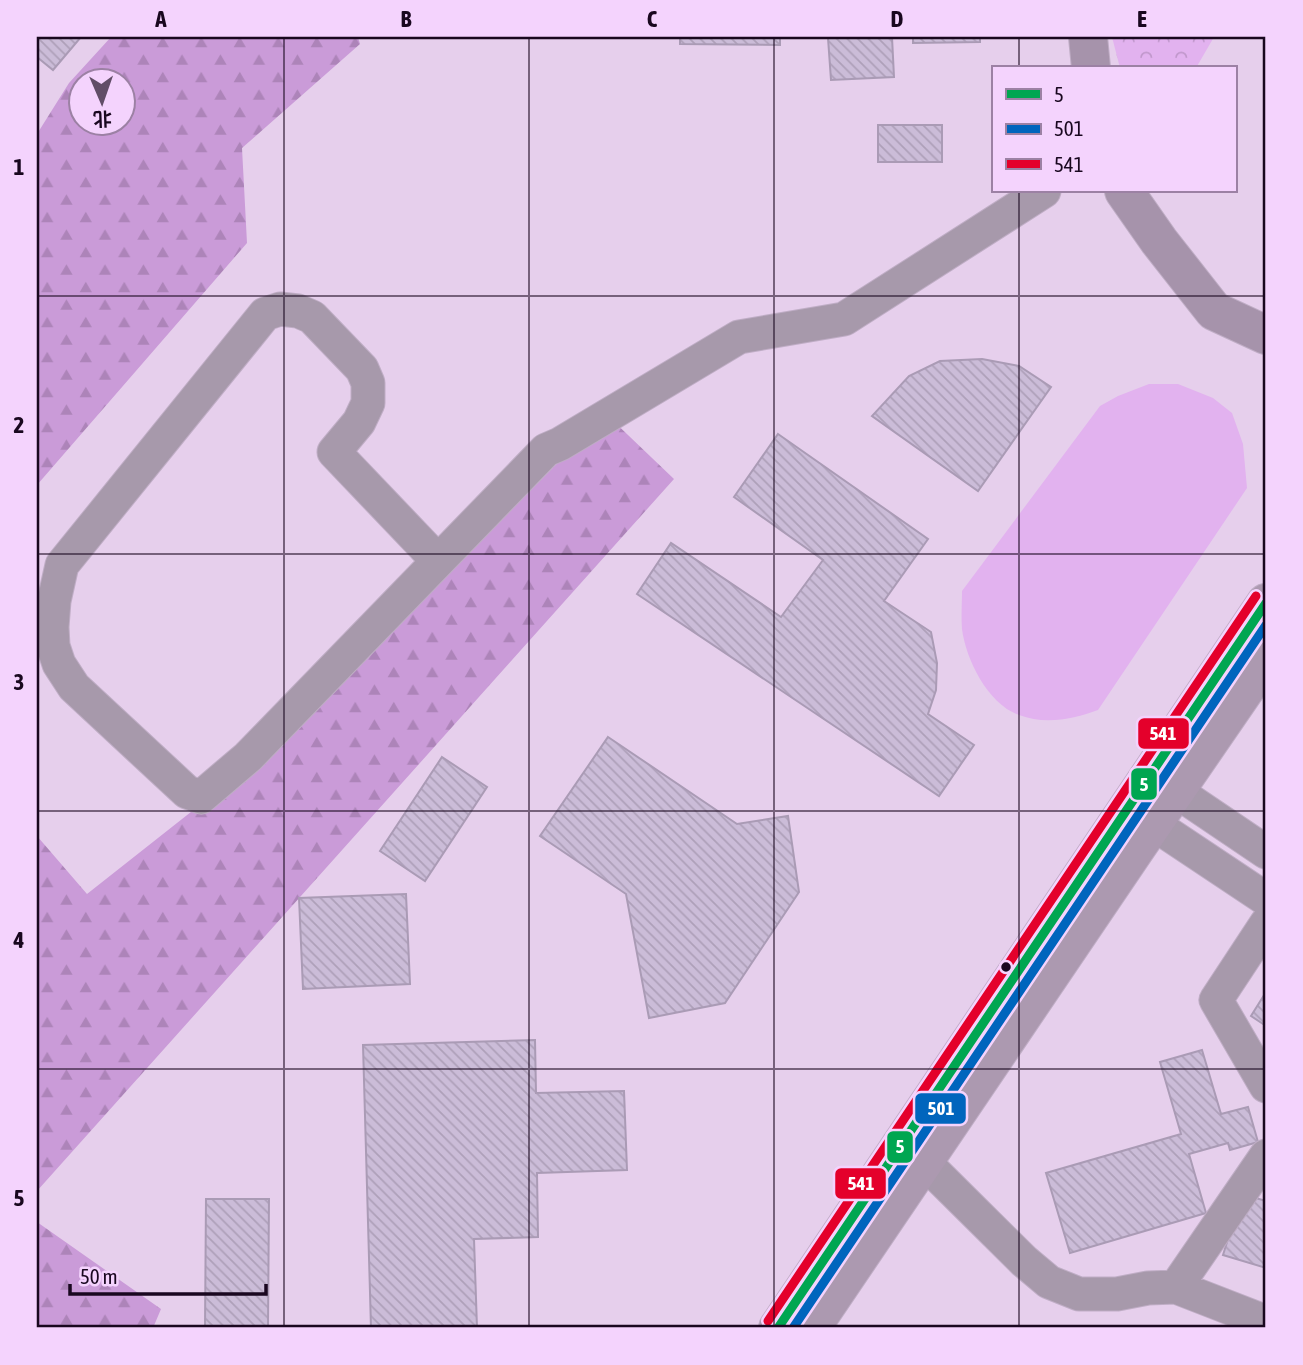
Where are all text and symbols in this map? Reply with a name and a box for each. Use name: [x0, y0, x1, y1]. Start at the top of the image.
text: A: [154, 6, 167, 32]
text: B: [401, 6, 412, 32]
text: C: [647, 6, 658, 32]
text: D: [891, 6, 904, 32]
text: E: [1137, 6, 1147, 32]
north arrow: [66, 66, 136, 136]
legend: [992, 66, 1236, 192]
text: 5: [1054, 82, 1064, 106]
text: 北: [93, 108, 112, 130]
text: 501: [1054, 116, 1084, 140]
text: 541: [1054, 152, 1084, 176]
text: 1: [14, 154, 25, 180]
text: 2: [14, 412, 24, 438]
text: 3: [14, 669, 24, 695]
line badge: 541: [1137, 717, 1190, 750]
text: 541: [1150, 722, 1176, 744]
line badge: 5: [1130, 767, 1158, 801]
text: 5: [1140, 773, 1149, 795]
text: 4: [13, 927, 25, 953]
unlabelled marker: [999, 960, 1013, 974]
line badge: 501: [914, 1092, 967, 1125]
text: 501: [928, 1097, 954, 1119]
line badge: 5: [886, 1130, 914, 1164]
text: 5: [896, 1135, 905, 1157]
line badge: 541: [834, 1167, 887, 1200]
text: 541: [848, 1172, 874, 1194]
text: 5: [14, 1185, 25, 1211]
scale bar: [70, 1253, 266, 1297]
text: 50 m: [80, 1264, 118, 1288]

